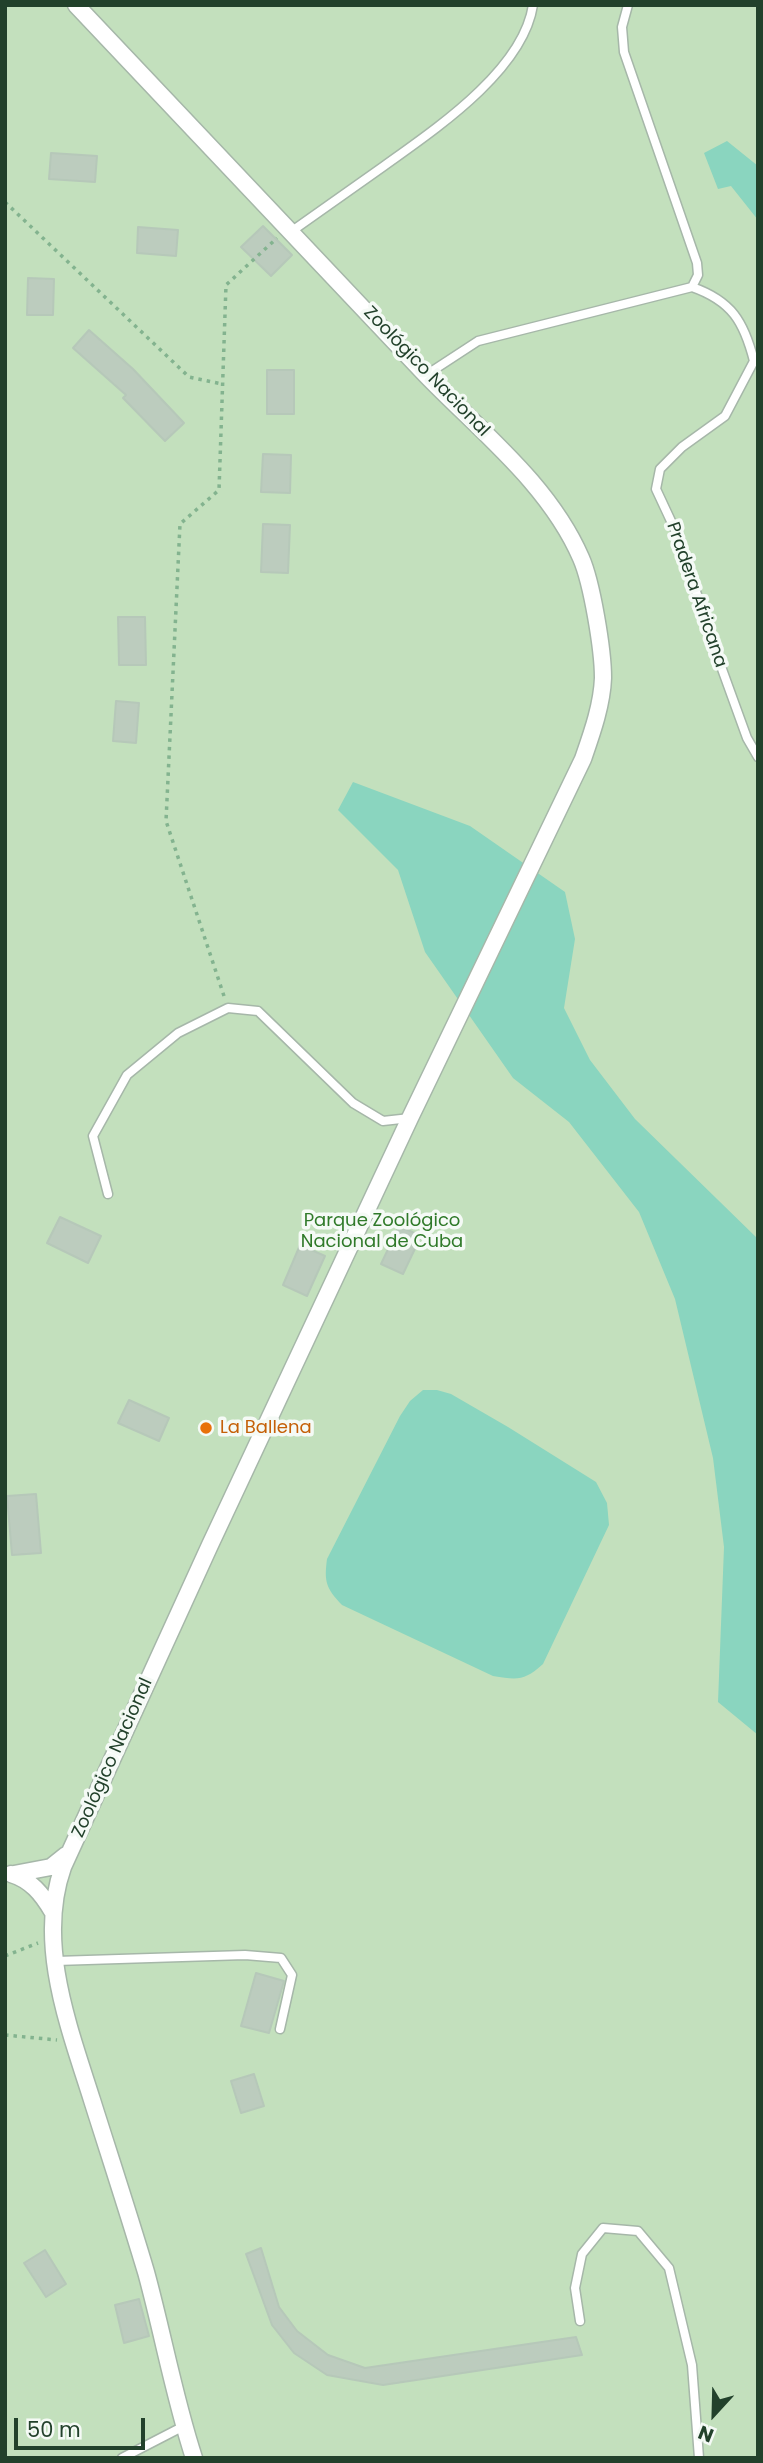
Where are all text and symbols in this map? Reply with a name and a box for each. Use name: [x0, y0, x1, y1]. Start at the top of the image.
street label: Zoológico Nacional: [358, 302, 494, 442]
street label: Pradera Africana: [661, 519, 731, 671]
park label: Parque Zoológico Nacional de Cuba: [301, 1210, 463, 1252]
place label: La Ballena: [220, 1417, 312, 1439]
marker: La Ballena: [198, 1420, 214, 1436]
street label: Zoológico Nacional: [68, 1675, 158, 1841]
north arrow: [679, 2379, 749, 2449]
scale bar: [18, 2404, 149, 2448]
text: 50 m: [27, 2415, 81, 2444]
text: N: [694, 2419, 718, 2449]

